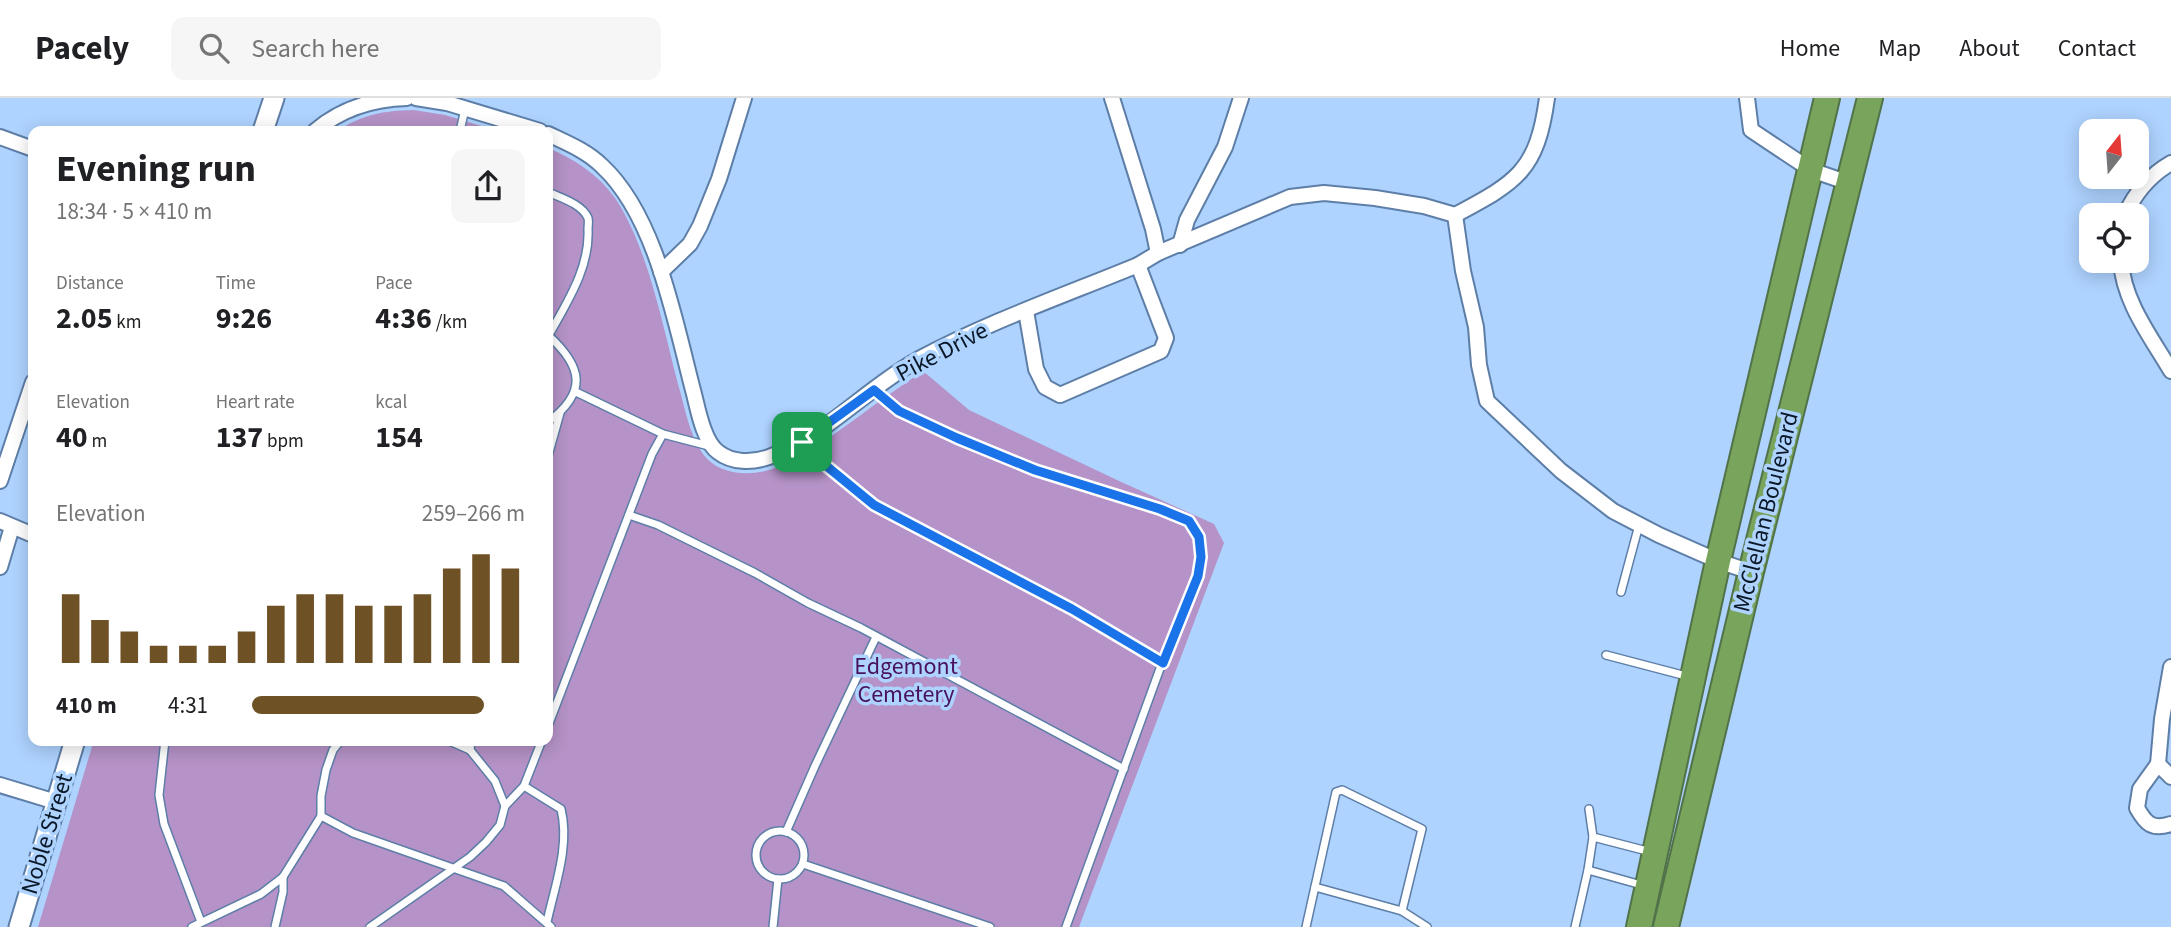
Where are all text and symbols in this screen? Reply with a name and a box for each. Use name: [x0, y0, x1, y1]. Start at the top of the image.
search box: [171, 17, 661, 80]
text: Pacely: [35, 25, 129, 72]
icon: search: [195, 29, 233, 67]
text: Search here: [251, 30, 379, 67]
text: Home: [1780, 31, 1840, 66]
text: Map: [1878, 31, 1921, 66]
text: About: [1959, 31, 2020, 66]
text: Contact: [2058, 31, 2136, 66]
north arrow: [2079, 119, 2149, 189]
map controls: [2079, 119, 2149, 273]
text: Evening run: [56, 142, 256, 196]
button: share: [451, 149, 525, 223]
text: 18:34 · 5 × 410 m: [56, 195, 212, 228]
button: locate: [2079, 203, 2149, 273]
text: Distance: [56, 270, 124, 297]
text: Time: [216, 270, 256, 297]
text: Pace: [375, 270, 413, 297]
text: 2.05: [56, 297, 113, 340]
text: 9:26: [216, 297, 272, 340]
text: 4:36: [375, 297, 432, 340]
text: km: [113, 309, 142, 336]
text: /km: [432, 309, 467, 336]
street label: Pike Drive: [890, 313, 994, 391]
text: Elevation: [56, 389, 130, 416]
text: Heart rate: [216, 389, 295, 416]
text: kcal: [375, 389, 407, 416]
street label: McClellan Boulevard: [1724, 408, 1808, 616]
pin: [772, 412, 832, 472]
text: 40: [56, 416, 88, 459]
text: 137: [216, 416, 263, 459]
text: 154: [375, 416, 423, 459]
icon: arrive: [783, 423, 821, 461]
text: m: [88, 428, 107, 455]
text: bpm: [263, 428, 304, 455]
text: Elevation: [56, 497, 146, 530]
text: 259–266 m: [422, 497, 525, 530]
park label: Edgemont Cemetery: [854, 649, 958, 712]
text: 410 m: [56, 689, 117, 722]
text: 4:31: [168, 689, 208, 722]
street label: Noble Street: [12, 769, 82, 899]

